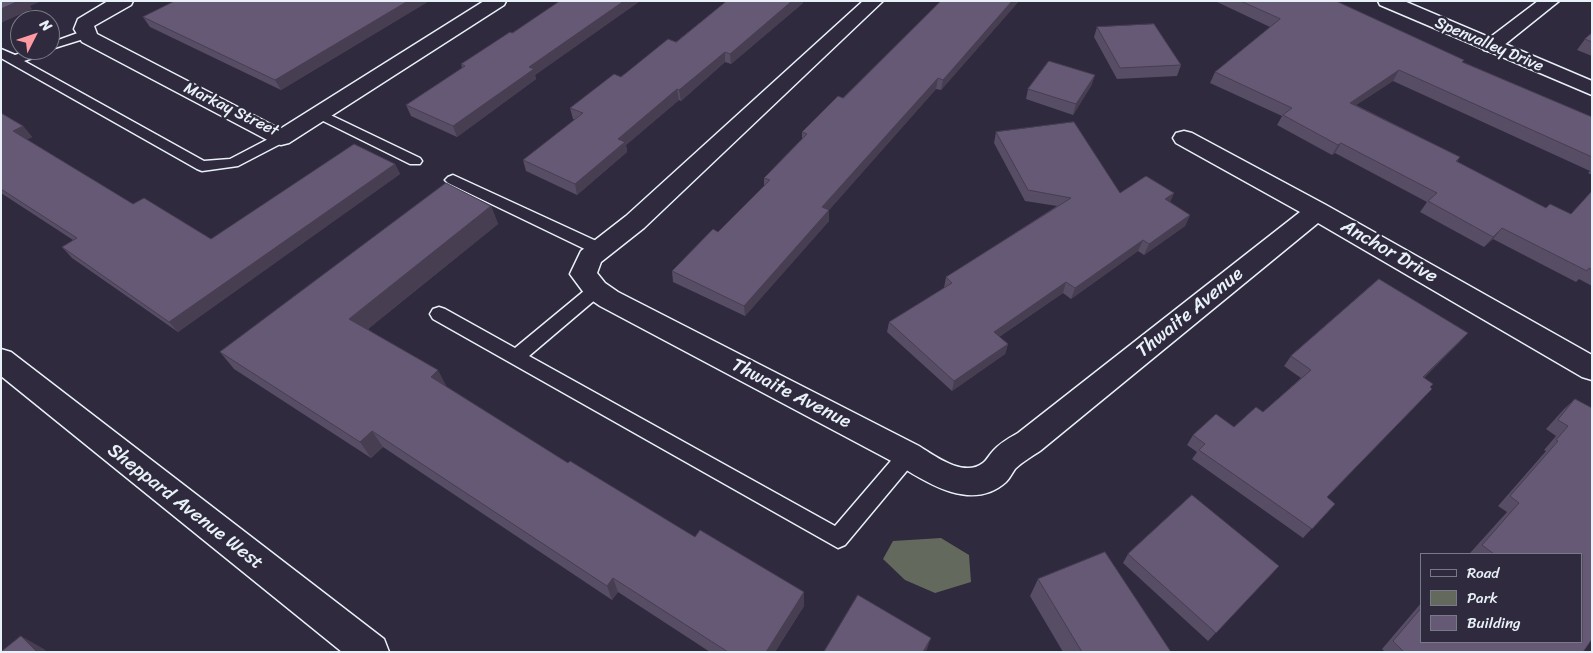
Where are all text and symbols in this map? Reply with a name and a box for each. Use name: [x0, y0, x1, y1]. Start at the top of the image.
north arrow: [10, 10, 60, 60]
street label: Spenvalley Drive: [1432, 13, 1546, 77]
text: N: [33, 14, 59, 37]
street label: Markay Street: [180, 79, 282, 141]
street label: Anchor Drive: [1337, 215, 1441, 289]
street label: Thwaite Avenue: [1132, 263, 1248, 363]
street label: Thwaite Avenue: [728, 354, 854, 434]
street label: Sheppard Avenue West: [103, 439, 267, 575]
legend: [1420, 553, 1583, 643]
text: Road: [1467, 560, 1499, 586]
text: Park: [1467, 585, 1498, 611]
text: Building: [1467, 610, 1521, 636]

